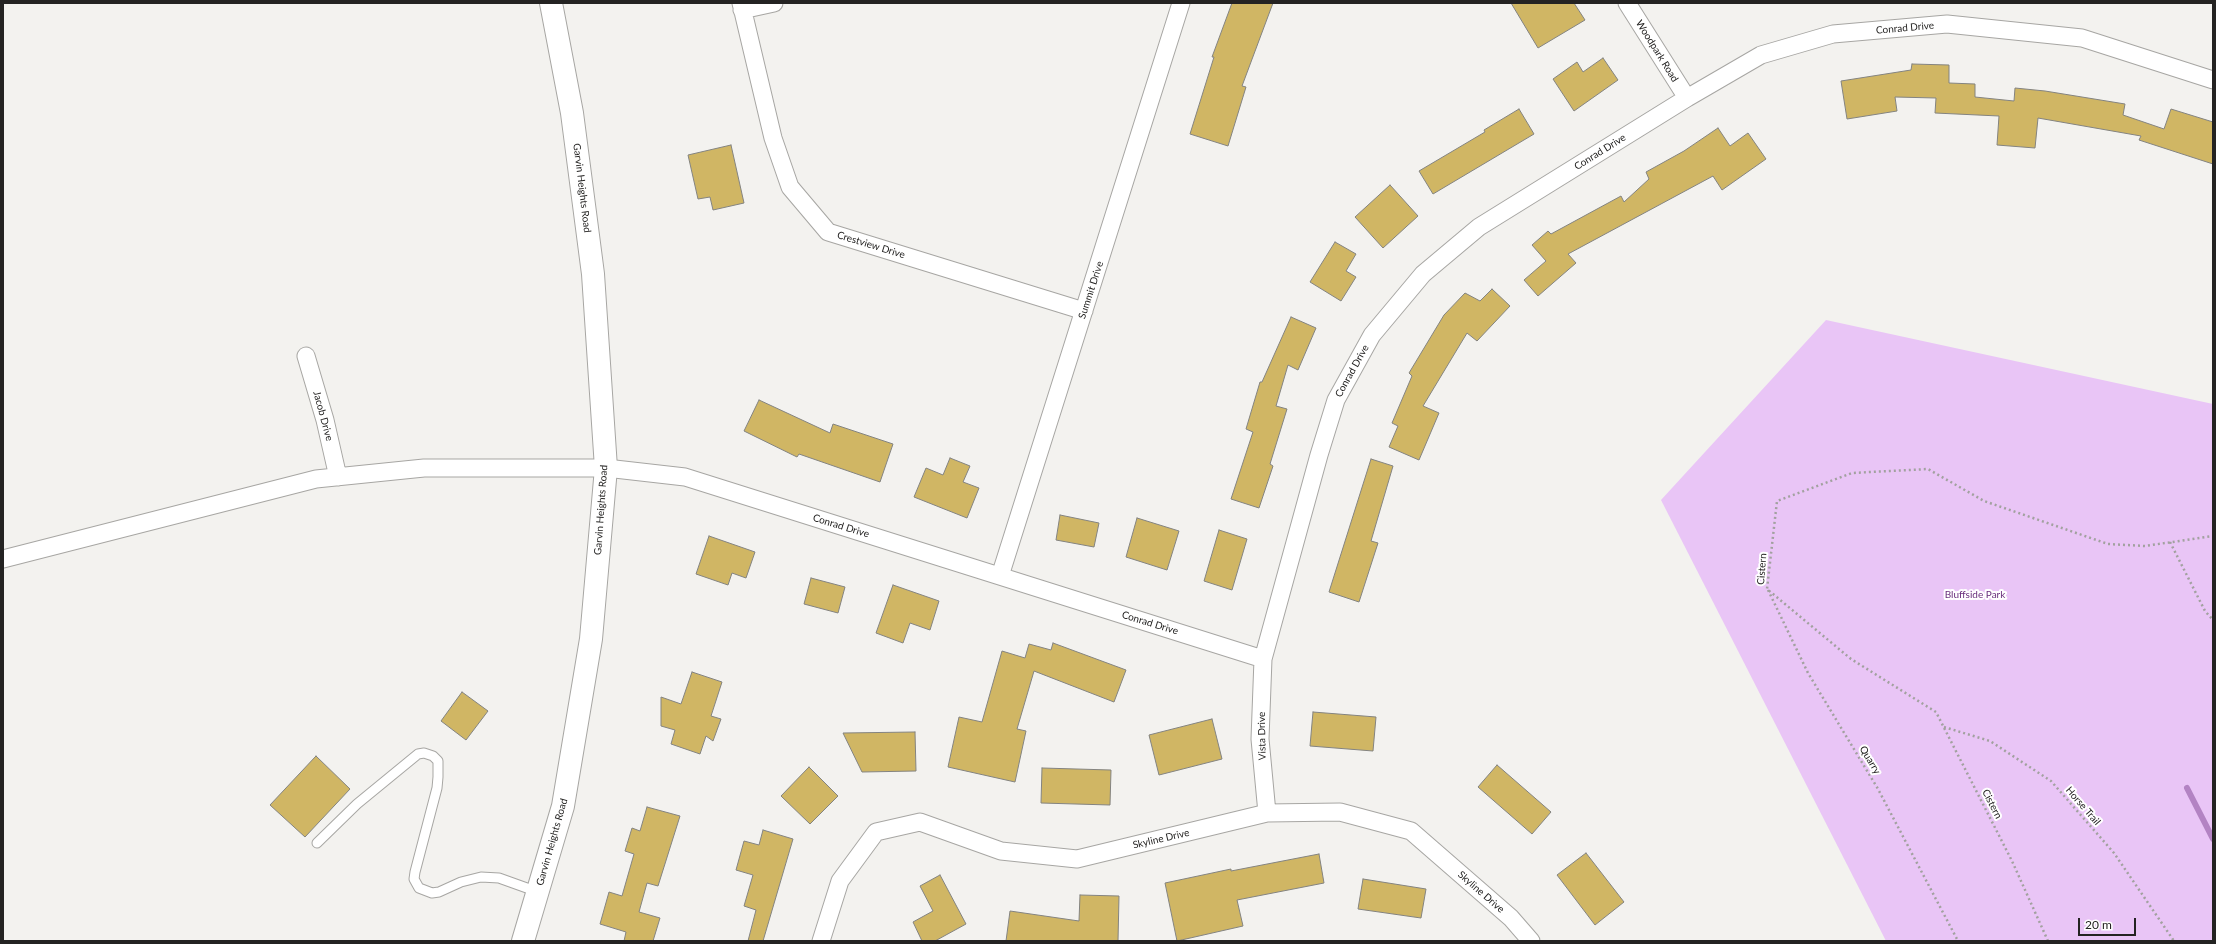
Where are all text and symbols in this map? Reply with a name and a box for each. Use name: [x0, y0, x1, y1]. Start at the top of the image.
street label: Woodpark Road: [1633, 18, 1681, 84]
street label: Conrad Drive: [1875, 19, 1935, 37]
street label: Conrad Drive: [1572, 131, 1628, 173]
street label: Garvin Heights Road: [571, 143, 593, 233]
street label: Crestview Drive: [836, 229, 906, 261]
street label: Summit Drive: [1076, 260, 1106, 320]
street label: Conrad Drive: [1333, 343, 1371, 399]
street label: Jacob Drive: [311, 390, 335, 442]
street label: Garvin Heights Road: [592, 465, 610, 555]
street label: Conrad Drive: [811, 512, 871, 540]
street label: Cistern: [1755, 553, 1769, 585]
park label: Bluffside Park: [1945, 589, 2005, 601]
street label: Conrad Drive: [1120, 609, 1180, 637]
street label: Vista Drive: [1256, 712, 1268, 760]
street label: Quarry: [1857, 744, 1883, 776]
street label: Horse Trail: [2063, 784, 2103, 828]
street label: Cistern: [1980, 787, 2004, 821]
street label: Garvin Heights Road: [534, 797, 570, 887]
street label: Skyline Drive: [1132, 827, 1190, 851]
street label: Skyline Drive: [1455, 869, 1507, 915]
scale bar: [2080, 910, 2138, 936]
text: 20 m: [2085, 917, 2112, 932]

